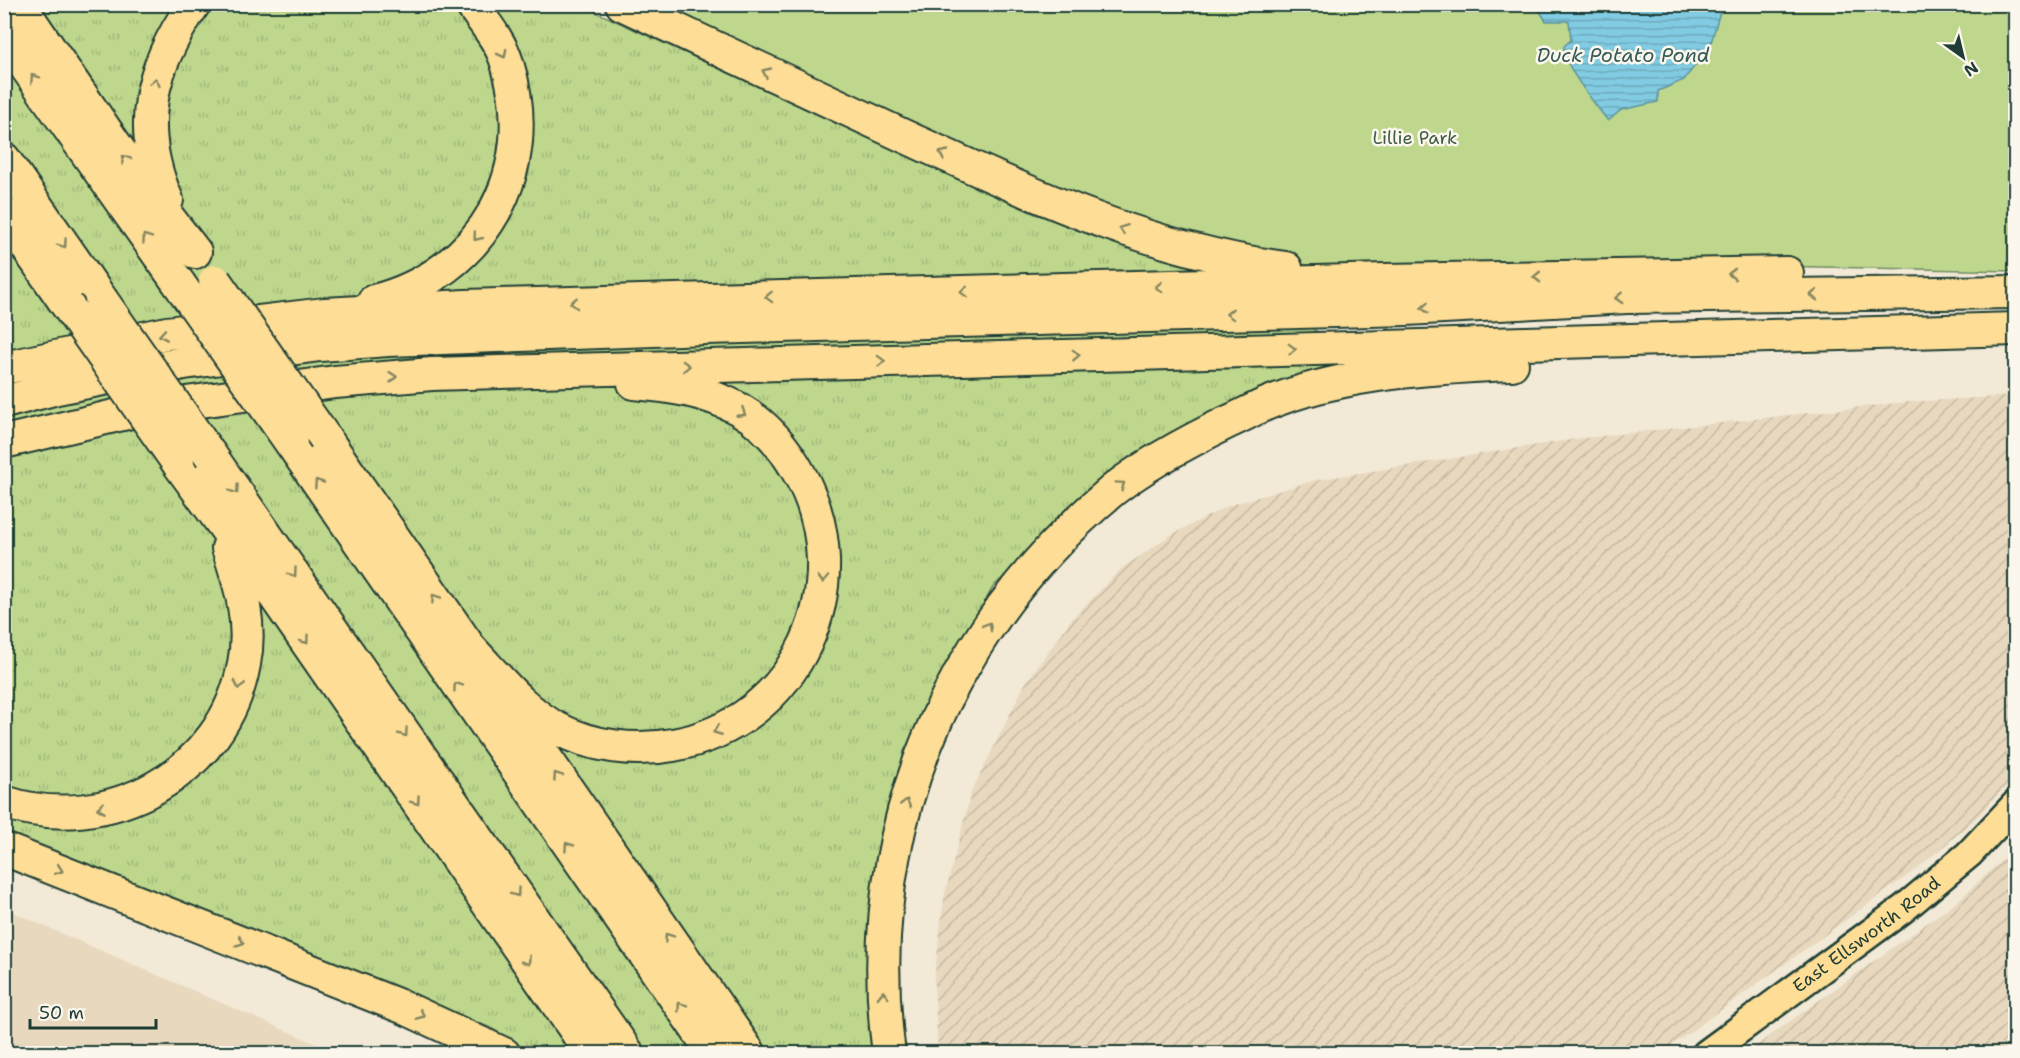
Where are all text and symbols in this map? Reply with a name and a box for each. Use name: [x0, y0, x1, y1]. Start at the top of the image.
north arrow: [1933, 27, 1993, 87]
water label: Duck Potato Pond: [1536, 42, 1710, 68]
one-way arrow: [495, 47, 507, 58]
text: N: [1960, 57, 1982, 81]
one-way arrow: [762, 67, 773, 79]
one-way arrow: [30, 74, 41, 85]
one-way arrow: [148, 77, 161, 87]
park label: Lillie Park: [1373, 126, 1457, 150]
one-way arrow: [938, 149, 949, 161]
one-way arrow: [121, 154, 132, 165]
one-way arrow: [1118, 224, 1129, 236]
one-way arrow: [473, 230, 484, 241]
one-way arrow: [142, 233, 153, 244]
one-way arrow: [56, 238, 67, 249]
one-way arrow: [1728, 268, 1737, 280]
one-way arrow: [1533, 270, 1542, 283]
one-way arrow: [1154, 280, 1163, 293]
one-way arrow: [960, 286, 969, 298]
one-way arrow: [1810, 288, 1819, 301]
one-way arrow: [765, 291, 774, 304]
one-way arrow: [1615, 291, 1624, 304]
one-way arrow: [570, 297, 579, 309]
one-way arrow: [1420, 302, 1429, 315]
one-way arrow: [1225, 308, 1234, 320]
one-way arrow: [158, 328, 168, 340]
one-way arrow: [1288, 343, 1297, 355]
one-way arrow: [1072, 349, 1081, 362]
one-way arrow: [877, 355, 886, 367]
one-way arrow: [682, 360, 691, 372]
one-way arrow: [389, 371, 398, 384]
one-way arrow: [736, 405, 747, 416]
one-way arrow: [314, 479, 325, 490]
one-way arrow: [1114, 481, 1125, 492]
one-way arrow: [228, 484, 239, 495]
one-way arrow: [286, 566, 297, 577]
one-way arrow: [816, 575, 829, 584]
one-way arrow: [431, 594, 442, 605]
one-way arrow: [980, 622, 992, 633]
one-way arrow: [298, 634, 309, 645]
one-way arrow: [234, 680, 247, 690]
one-way arrow: [453, 682, 464, 693]
one-way arrow: [712, 724, 723, 737]
one-way arrow: [397, 726, 408, 737]
one-way arrow: [553, 772, 564, 783]
one-way arrow: [409, 794, 420, 805]
one-way arrow: [899, 798, 912, 808]
one-way arrow: [96, 802, 106, 814]
one-way arrow: [564, 842, 575, 853]
one-way arrow: [53, 863, 64, 876]
street label: East Ellsworth Road: [1788, 871, 1945, 998]
one-way arrow: [509, 886, 520, 897]
one-way arrow: [664, 932, 675, 943]
one-way arrow: [234, 935, 245, 947]
one-way arrow: [520, 954, 531, 965]
one-way arrow: [877, 991, 889, 1000]
scale bar: [30, 992, 156, 1030]
text: 50 m: [39, 1001, 84, 1025]
one-way arrow: [677, 1001, 688, 1012]
one-way arrow: [415, 1008, 426, 1020]

